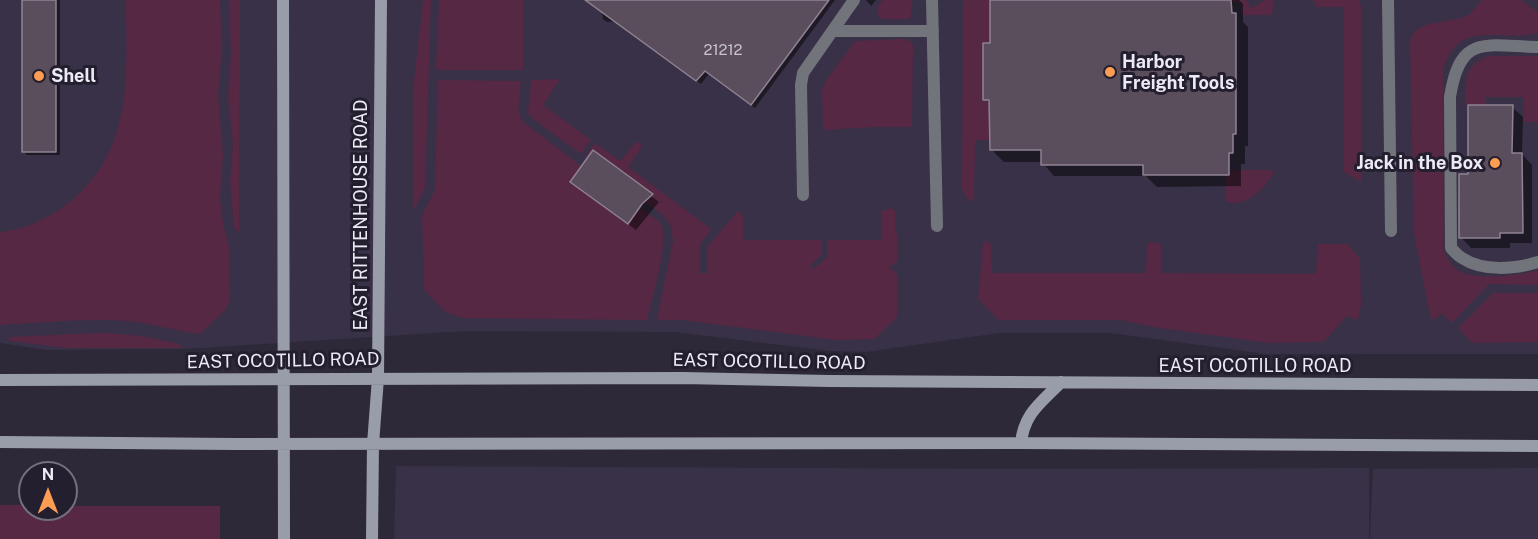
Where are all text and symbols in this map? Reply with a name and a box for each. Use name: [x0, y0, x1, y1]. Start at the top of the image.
house number: 21212: [703, 41, 743, 59]
place label: Harbor Freight Tools: [1122, 51, 1234, 94]
place label: Shell: [51, 65, 96, 87]
marker: Harbor Freight Tools: [1103, 65, 1117, 79]
marker: Shell: [32, 69, 46, 83]
street label: EAST RITTENHOUSE ROAD: [350, 99, 372, 331]
place label: Jack in the Box: [1356, 152, 1483, 174]
marker: Jack in the Box: [1488, 156, 1502, 170]
street label: EAST OCOTILLO ROAD: [186, 349, 380, 373]
street label: EAST OCOTILLO ROAD: [672, 350, 866, 374]
street label: EAST OCOTILLO ROAD: [1159, 355, 1351, 377]
north arrow: [18, 461, 78, 521]
text: N: [42, 465, 54, 484]

